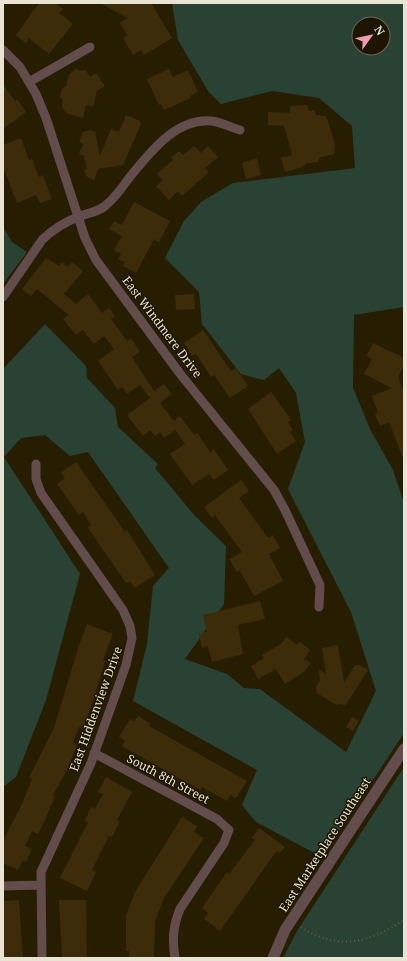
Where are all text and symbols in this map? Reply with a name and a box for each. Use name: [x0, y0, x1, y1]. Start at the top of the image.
north arrow: [351, 16, 391, 56]
text: N: [371, 23, 389, 38]
street label: East Windmere Drive: [119, 272, 206, 381]
street label: East Hiddenview Drive: [65, 644, 126, 774]
street label: South 8th Street: [124, 750, 212, 807]
street label: East Marketplace Southeast: [275, 774, 374, 915]

